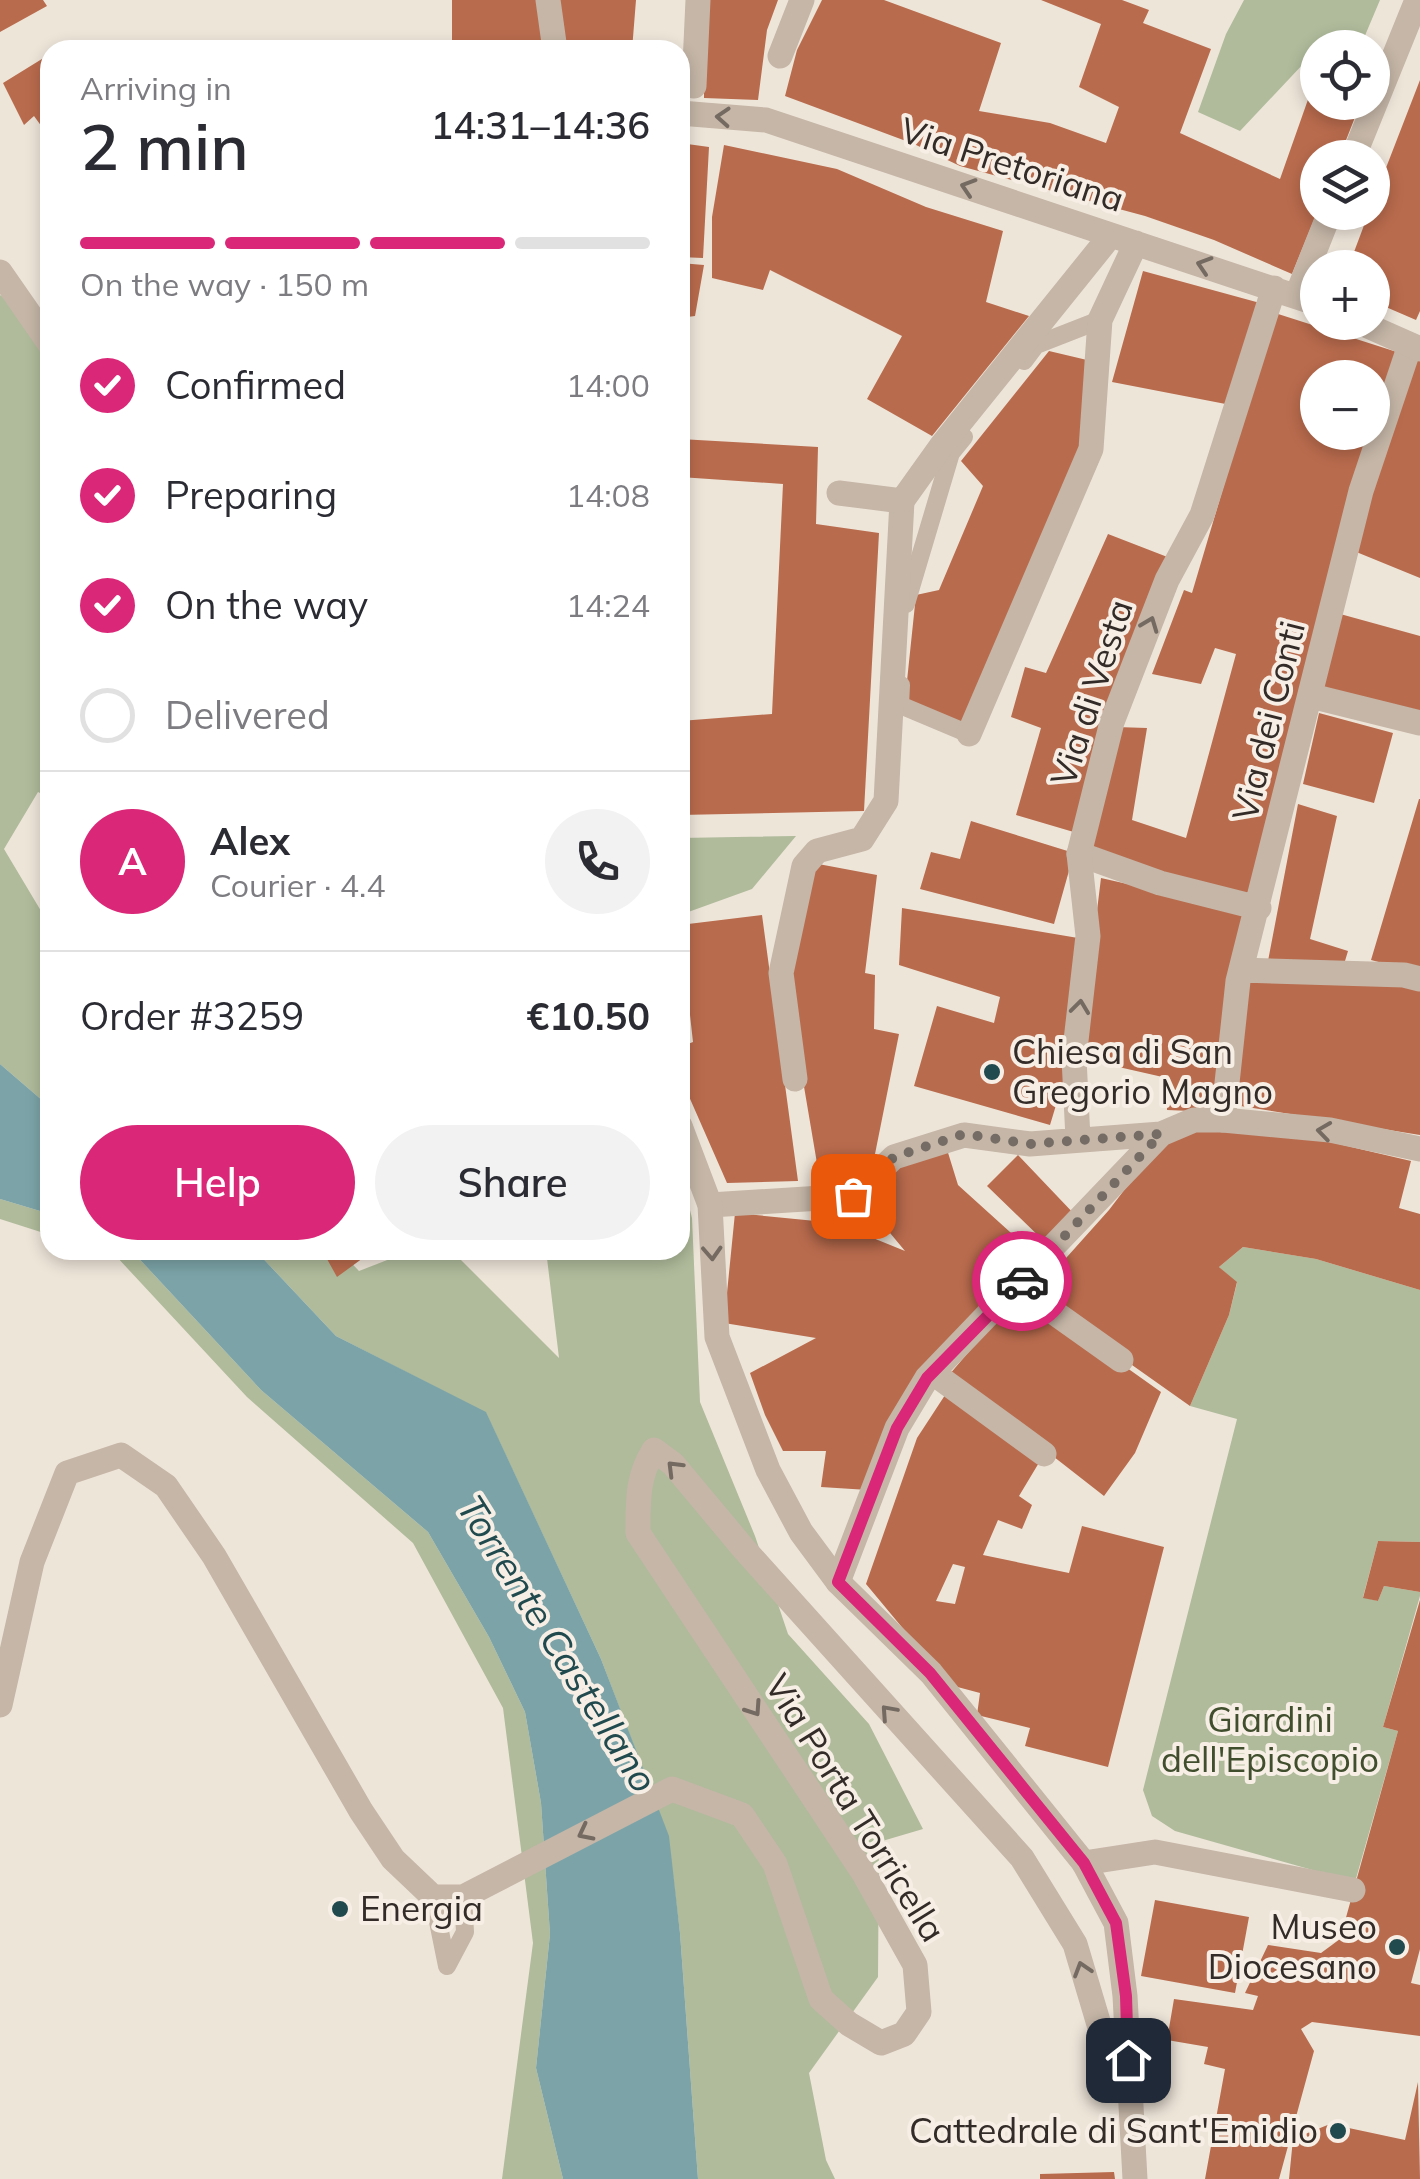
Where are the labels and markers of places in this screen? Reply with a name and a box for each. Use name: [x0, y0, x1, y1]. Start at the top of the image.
place label: Chiesa di San Gregorio Magno: [1012, 1029, 1273, 1113]
marker: Chiesa di San Gregorio Magno: [981, 1061, 1003, 1083]
pin: [811, 1154, 896, 1239]
place label: Energia: [360, 1886, 483, 1930]
marker: Energia: [329, 1898, 351, 1920]
place label: Museo Diocesano: [1208, 1904, 1377, 1988]
marker: Museo Diocesano: [1386, 1936, 1408, 1958]
pin: [1086, 2018, 1171, 2103]
place label: Cattedrale di Sant'Emidio: [909, 2108, 1318, 2152]
marker: Cattedrale di Sant'Emidio: [1327, 2120, 1349, 2142]

